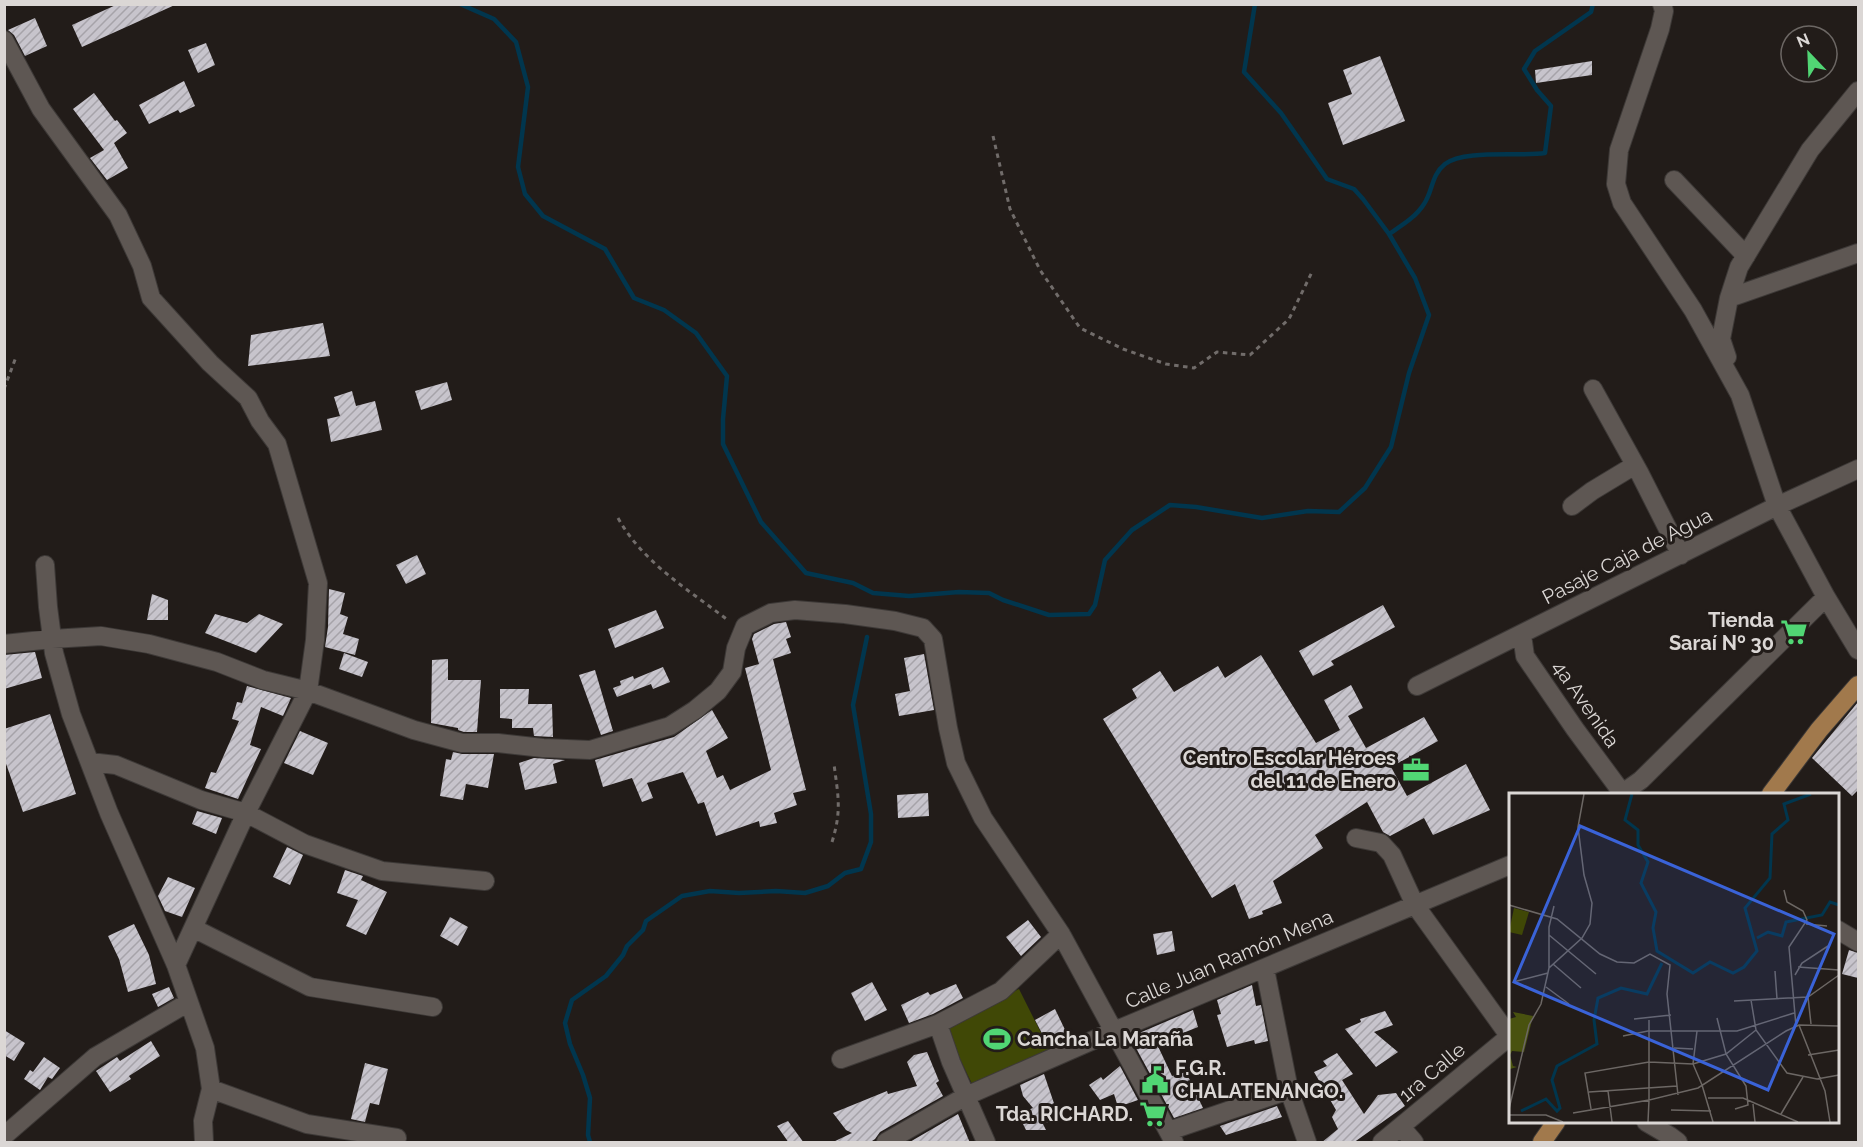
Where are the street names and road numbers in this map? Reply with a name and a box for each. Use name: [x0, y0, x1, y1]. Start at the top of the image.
street label: Pasaje Caja de Agua: [1538, 503, 1716, 609]
street label: 4a Avenida: [1547, 656, 1625, 752]
street label: Calle Juan Ramón Mena: [1121, 904, 1337, 1014]
street label: 1ra Calle: [1394, 1037, 1470, 1107]

